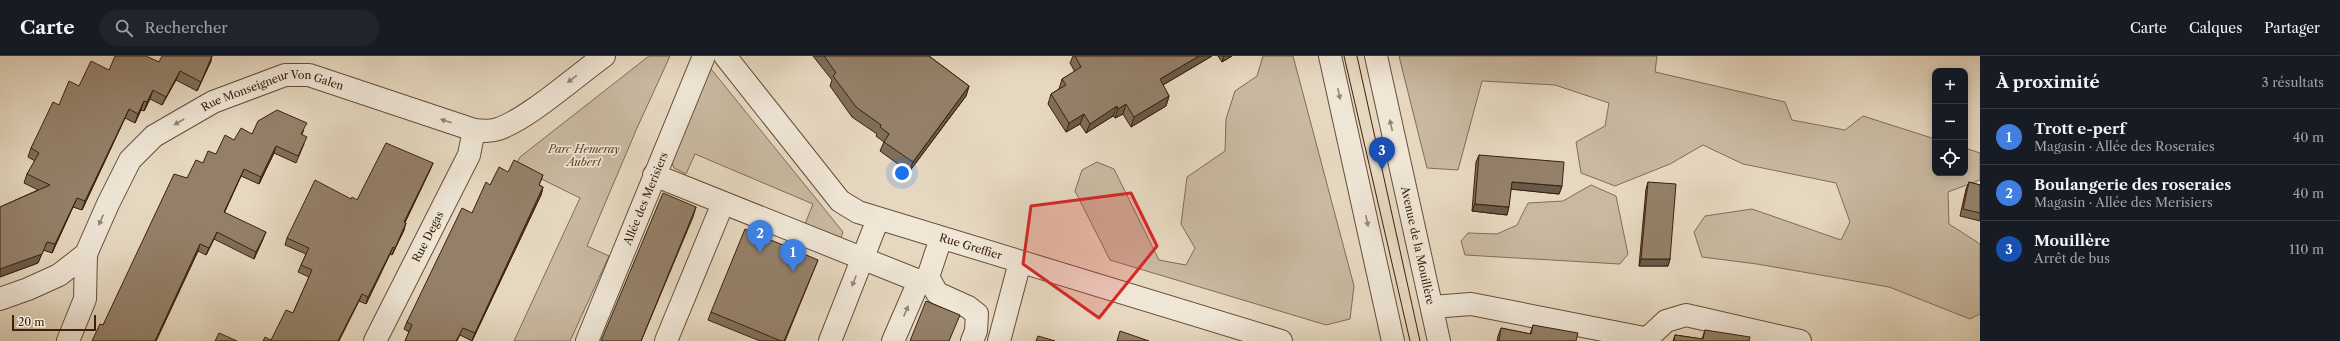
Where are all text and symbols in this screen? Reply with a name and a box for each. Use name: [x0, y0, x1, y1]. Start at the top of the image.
search box: [99, 10, 379, 46]
text: Carte: [20, 16, 75, 39]
icon: search: [113, 17, 135, 39]
text: Rechercher: [145, 18, 228, 37]
text: Carte: [2130, 19, 2167, 37]
text: Calques: [2189, 19, 2242, 37]
text: Partager: [2264, 19, 2320, 37]
street label: Rue Monseigneur Von Galen: [198, 68, 346, 114]
map controls: [1932, 68, 1968, 176]
button: +: [1932, 68, 1968, 104]
text: À proximité: [1996, 72, 2100, 92]
text: 3 résultats: [2262, 74, 2324, 90]
one-way arrow: [567, 75, 578, 84]
one-way arrow: [1336, 88, 1342, 100]
button: −: [1932, 104, 1968, 140]
one-way arrow: [173, 118, 185, 125]
one-way arrow: [439, 118, 451, 124]
one-way arrow: [1388, 119, 1394, 131]
text: Trott e-perf: [2034, 119, 2125, 138]
text: 1: [2006, 129, 2012, 145]
text: 40 m: [2293, 129, 2324, 145]
pin: 3: [1369, 137, 1395, 170]
text: Magasin · Allée des Roseraies: [2034, 138, 2215, 154]
button: locate: [1932, 140, 1968, 176]
park label: Parc Hemeray Aubert: [547, 142, 620, 169]
street label: Allée des Merisiers: [620, 150, 671, 248]
your location: [892, 163, 912, 183]
text: Boulangerie des roseraies: [2034, 175, 2231, 194]
street label: Avenue de la Mouillère: [1398, 184, 1438, 306]
text: 2: [2005, 185, 2013, 201]
text: 40 m: [2293, 185, 2324, 201]
text: Magasin · Allée des Merisiers: [2034, 194, 2213, 210]
street label: Rue Degas: [409, 209, 447, 264]
one-way arrow: [97, 215, 103, 227]
one-way arrow: [1364, 215, 1370, 227]
pin: 2: [747, 220, 773, 253]
street label: Rue Greffier: [938, 230, 1004, 263]
text: Mouillère: [2034, 231, 2110, 250]
pin: 1: [780, 239, 806, 272]
text: 3: [2005, 241, 2013, 257]
text: 110 m: [2289, 241, 2324, 257]
text: Arrêt de bus: [2034, 250, 2110, 266]
one-way arrow: [851, 276, 857, 288]
one-way arrow: [903, 305, 909, 316]
scale bar: [12, 313, 96, 332]
text: 20 m: [18, 315, 44, 329]

